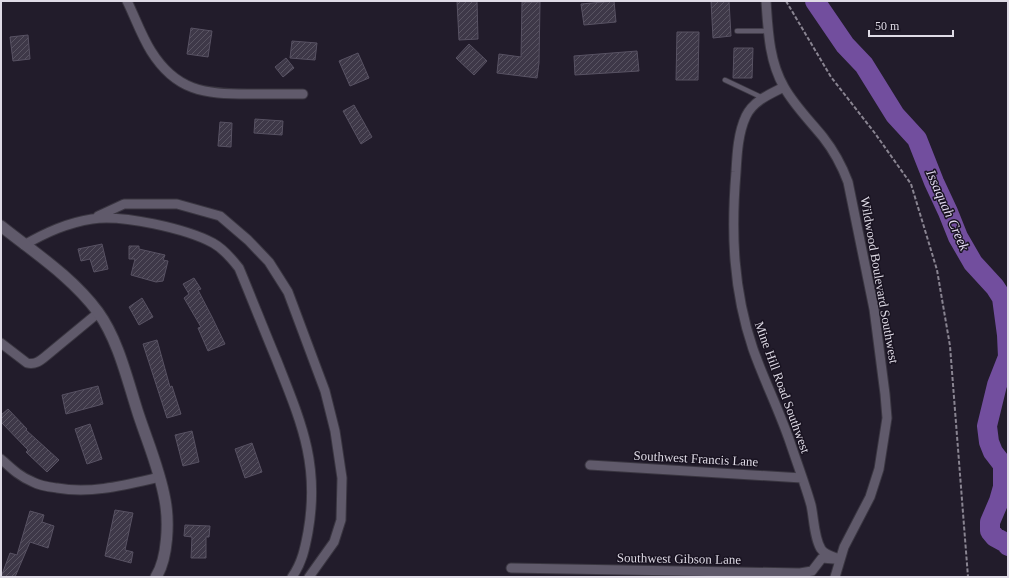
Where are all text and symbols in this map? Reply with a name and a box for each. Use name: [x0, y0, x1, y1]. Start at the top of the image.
scale bar: [869, 12, 953, 38]
text: 50 m: [875, 19, 900, 33]
water label: Issaquah Creek: [923, 167, 972, 254]
street label: Wildwood Boulevard Southwest: [857, 195, 902, 365]
street label: Mine Hill Road Southwest: [752, 319, 813, 455]
street label: Southwest Francis Lane: [633, 448, 759, 469]
street label: Southwest Gibson Lane: [617, 550, 741, 567]

